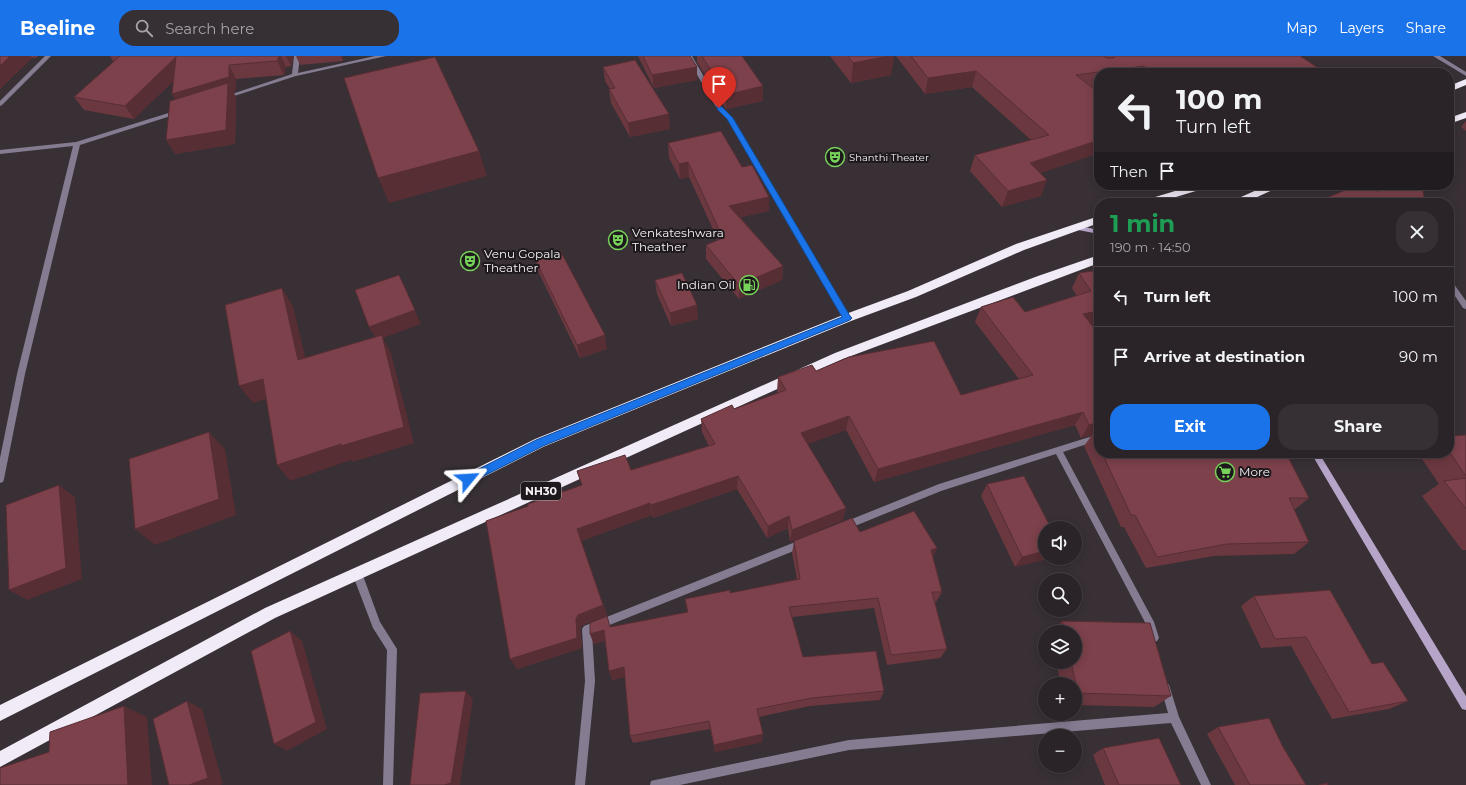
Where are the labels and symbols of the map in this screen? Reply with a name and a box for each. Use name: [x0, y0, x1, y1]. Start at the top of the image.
pin: [702, 67, 736, 108]
theatre icon: Shanthi Theater: [824, 146, 846, 168]
place label: Shanthi Theater: [849, 151, 929, 164]
place label: Venkateshwara Theather: [632, 225, 724, 254]
theatre icon: Venkateshwara Theather: [607, 229, 629, 251]
place label: Venu Gopala Theather: [484, 246, 561, 275]
theatre icon: Venu Gopala Theather: [459, 250, 481, 272]
fuel station icon: Indian Oil: [738, 274, 760, 296]
place label: Indian Oil: [677, 277, 735, 292]
position arrow: [447, 458, 489, 500]
supermarket icon: More: [1214, 461, 1236, 483]
place label: More: [1239, 464, 1270, 479]
road number: NH30: [521, 482, 561, 500]

